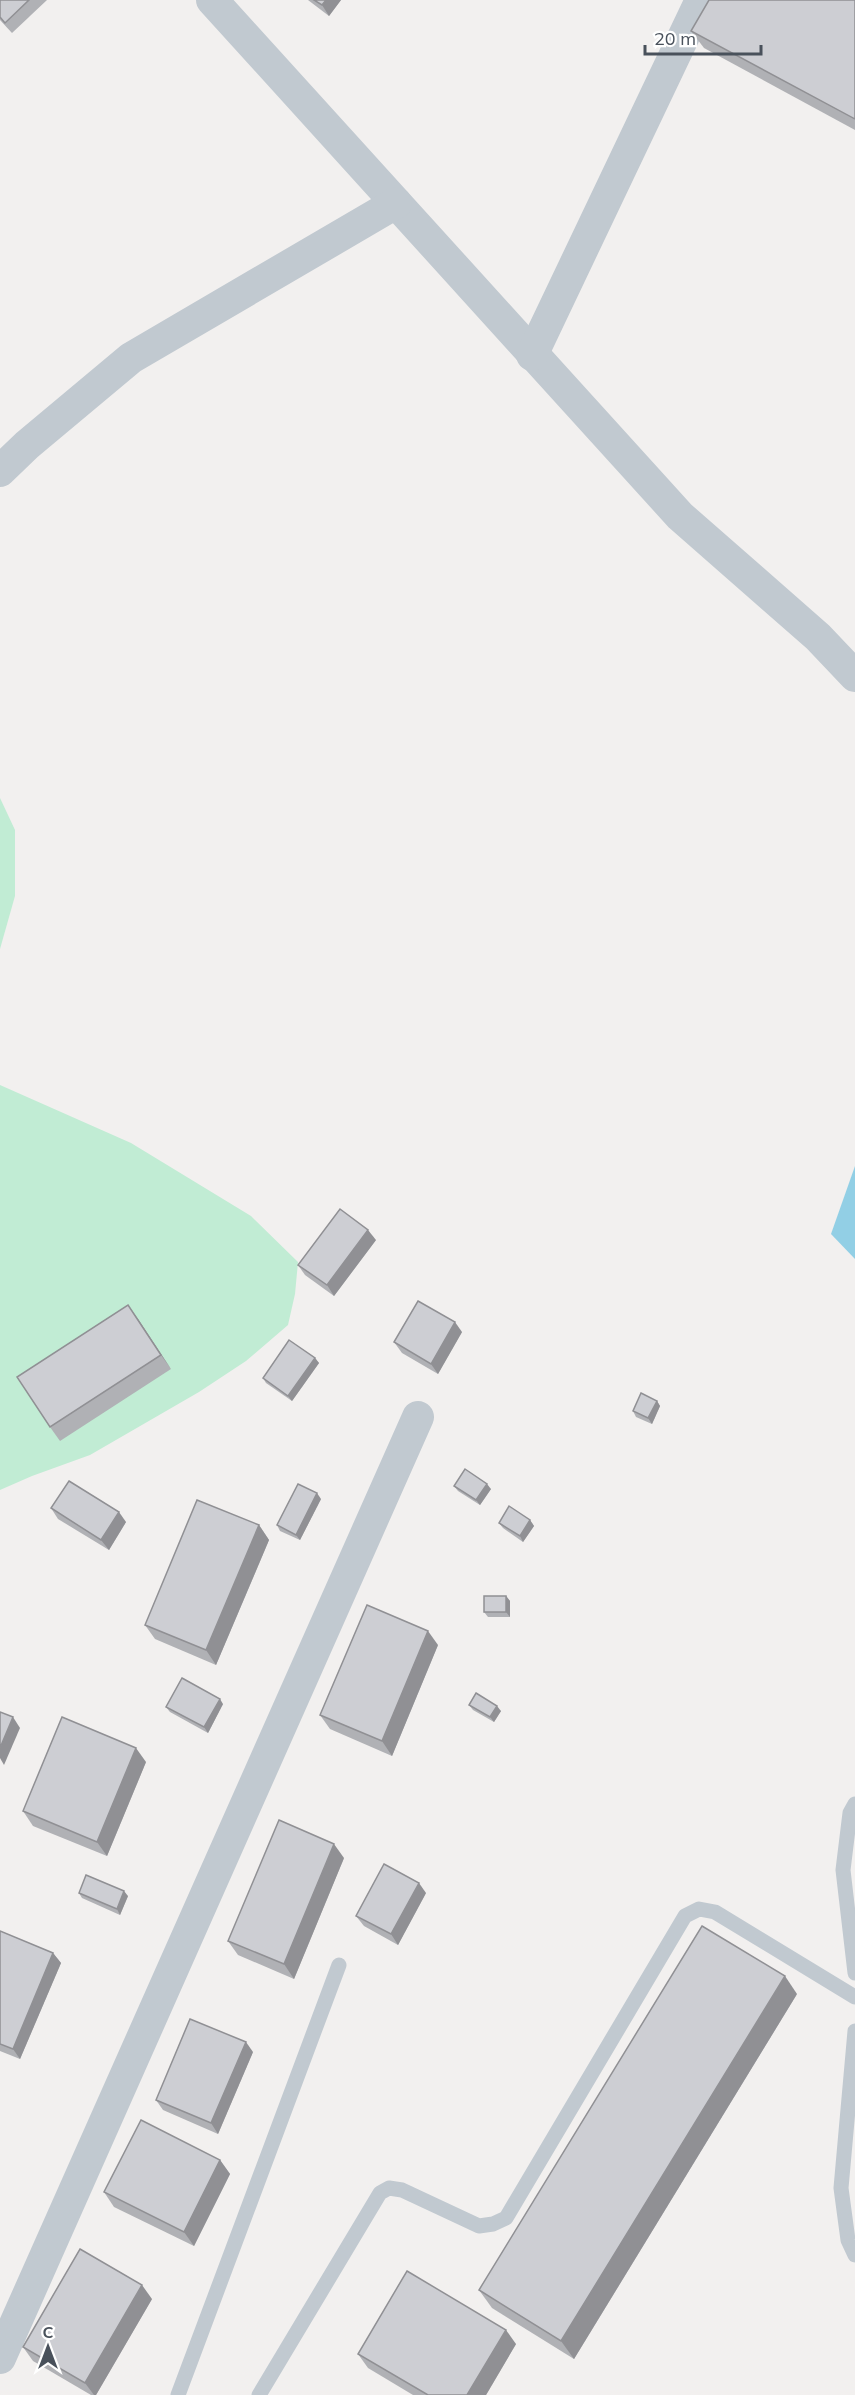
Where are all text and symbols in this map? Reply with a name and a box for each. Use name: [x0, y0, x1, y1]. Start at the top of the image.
scale bar: [645, 18, 760, 56]
text: 20 m: [654, 27, 696, 50]
north arrow: [18, 2317, 78, 2377]
text: С: [43, 2322, 54, 2342]

